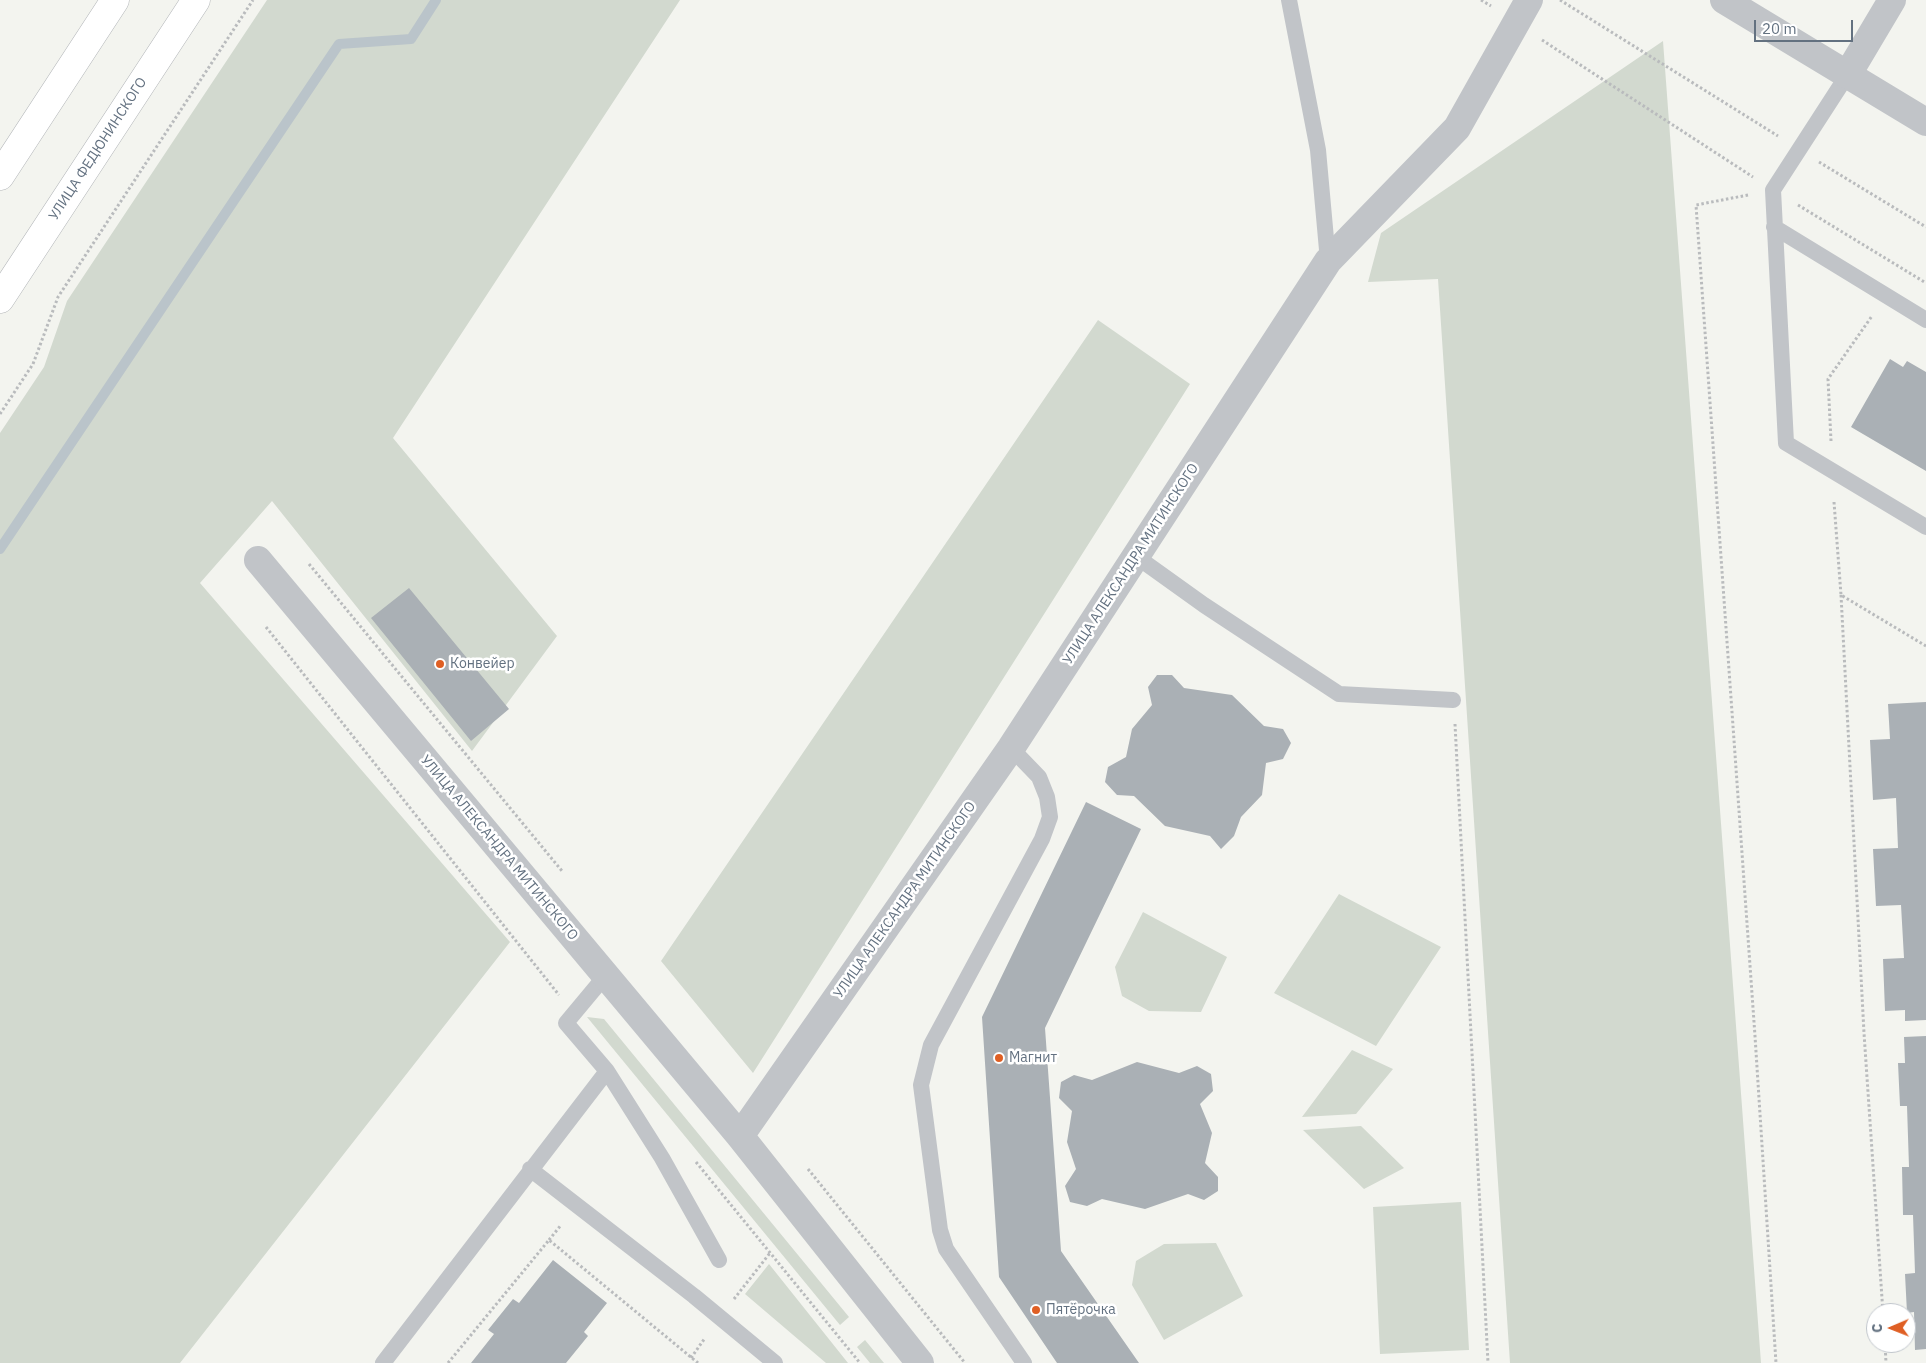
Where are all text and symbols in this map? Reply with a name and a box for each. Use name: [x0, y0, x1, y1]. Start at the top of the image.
scale bar: [1756, 10, 1855, 42]
text: 20 m: [1762, 19, 1797, 38]
street label: УЛИЦА ФЕДЮНИНСКОГО: [46, 74, 150, 224]
street label: УЛИЦА АЛЕКСАНДРА МИТИНСКОГО: [1060, 460, 1202, 668]
place label: Конвейер: [450, 656, 515, 672]
marker: Конвейер: [434, 658, 446, 670]
street label: УЛИЦА АЛЕКСАНДРА МИТИНСКОГО: [417, 752, 581, 944]
street label: УЛИЦА АЛЕКСАНДРА МИТИНСКОГО: [830, 798, 980, 1002]
place label: Магнит: [1009, 1050, 1057, 1066]
marker: Магнит: [993, 1052, 1005, 1064]
place label: Пятёрочка: [1046, 1302, 1116, 1318]
north arrow: [1866, 1303, 1916, 1353]
marker: Пятёрочка: [1030, 1304, 1042, 1316]
text: С: [1868, 1324, 1886, 1333]

